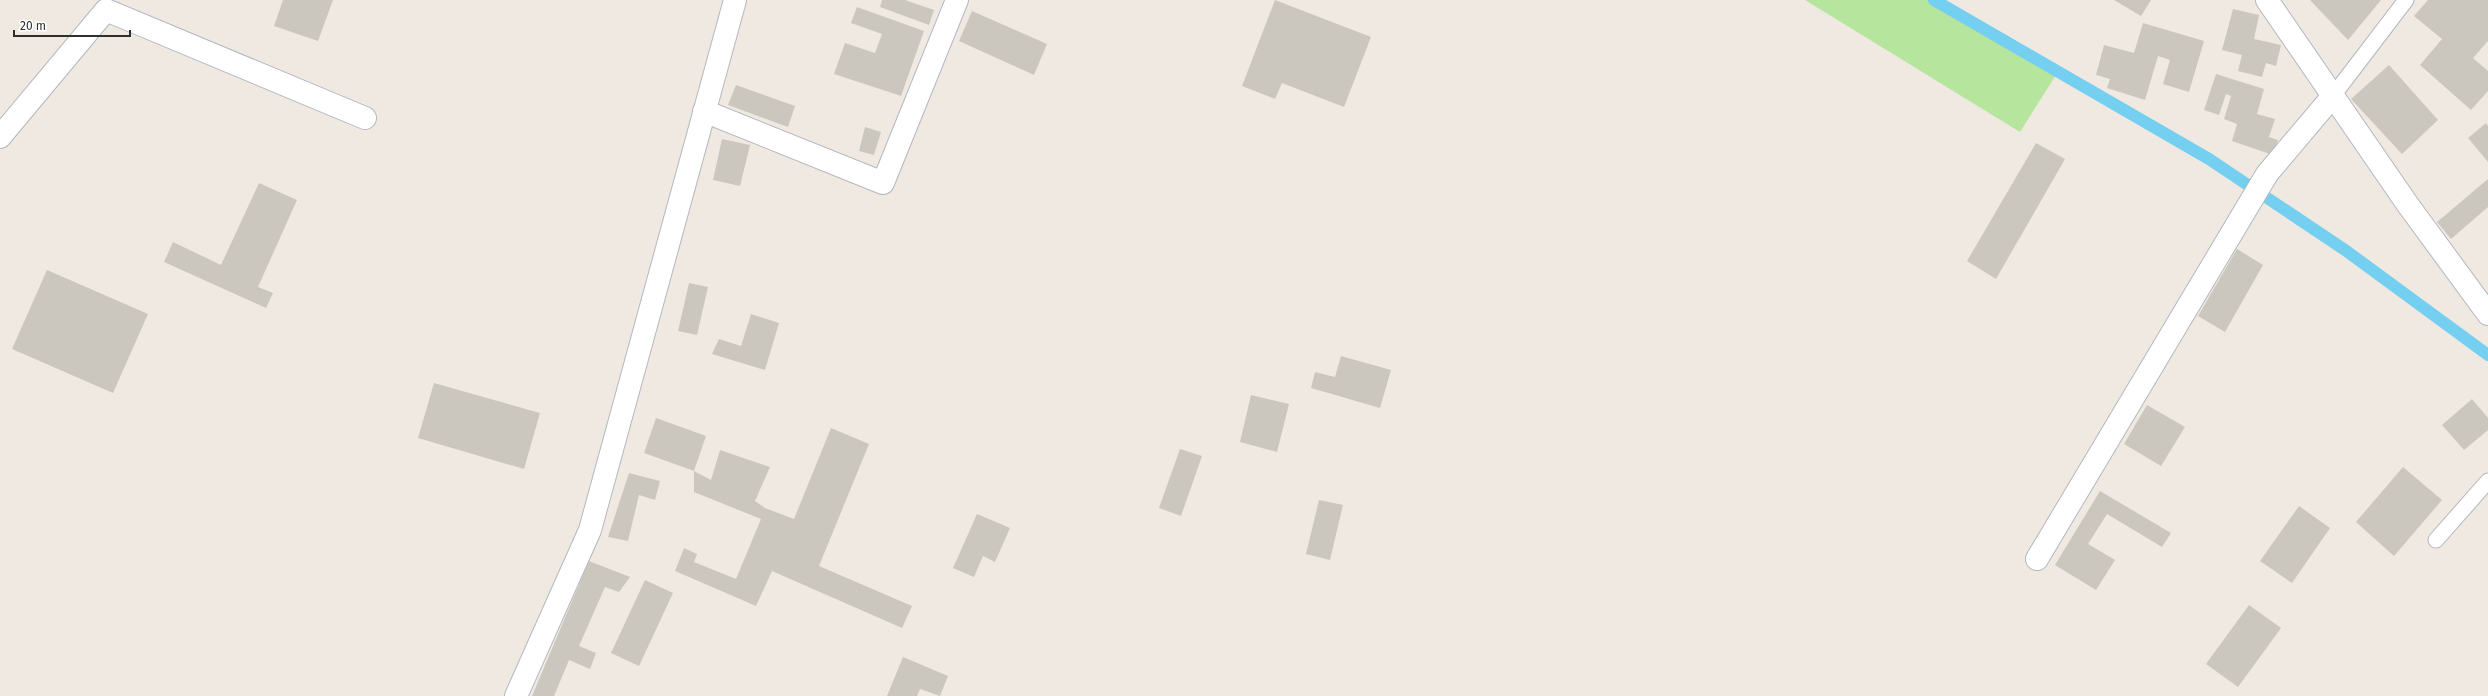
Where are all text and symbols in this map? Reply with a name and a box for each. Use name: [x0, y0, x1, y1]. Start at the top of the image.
scale bar: [14, 12, 130, 38]
text: 20 m: [20, 19, 46, 33]

